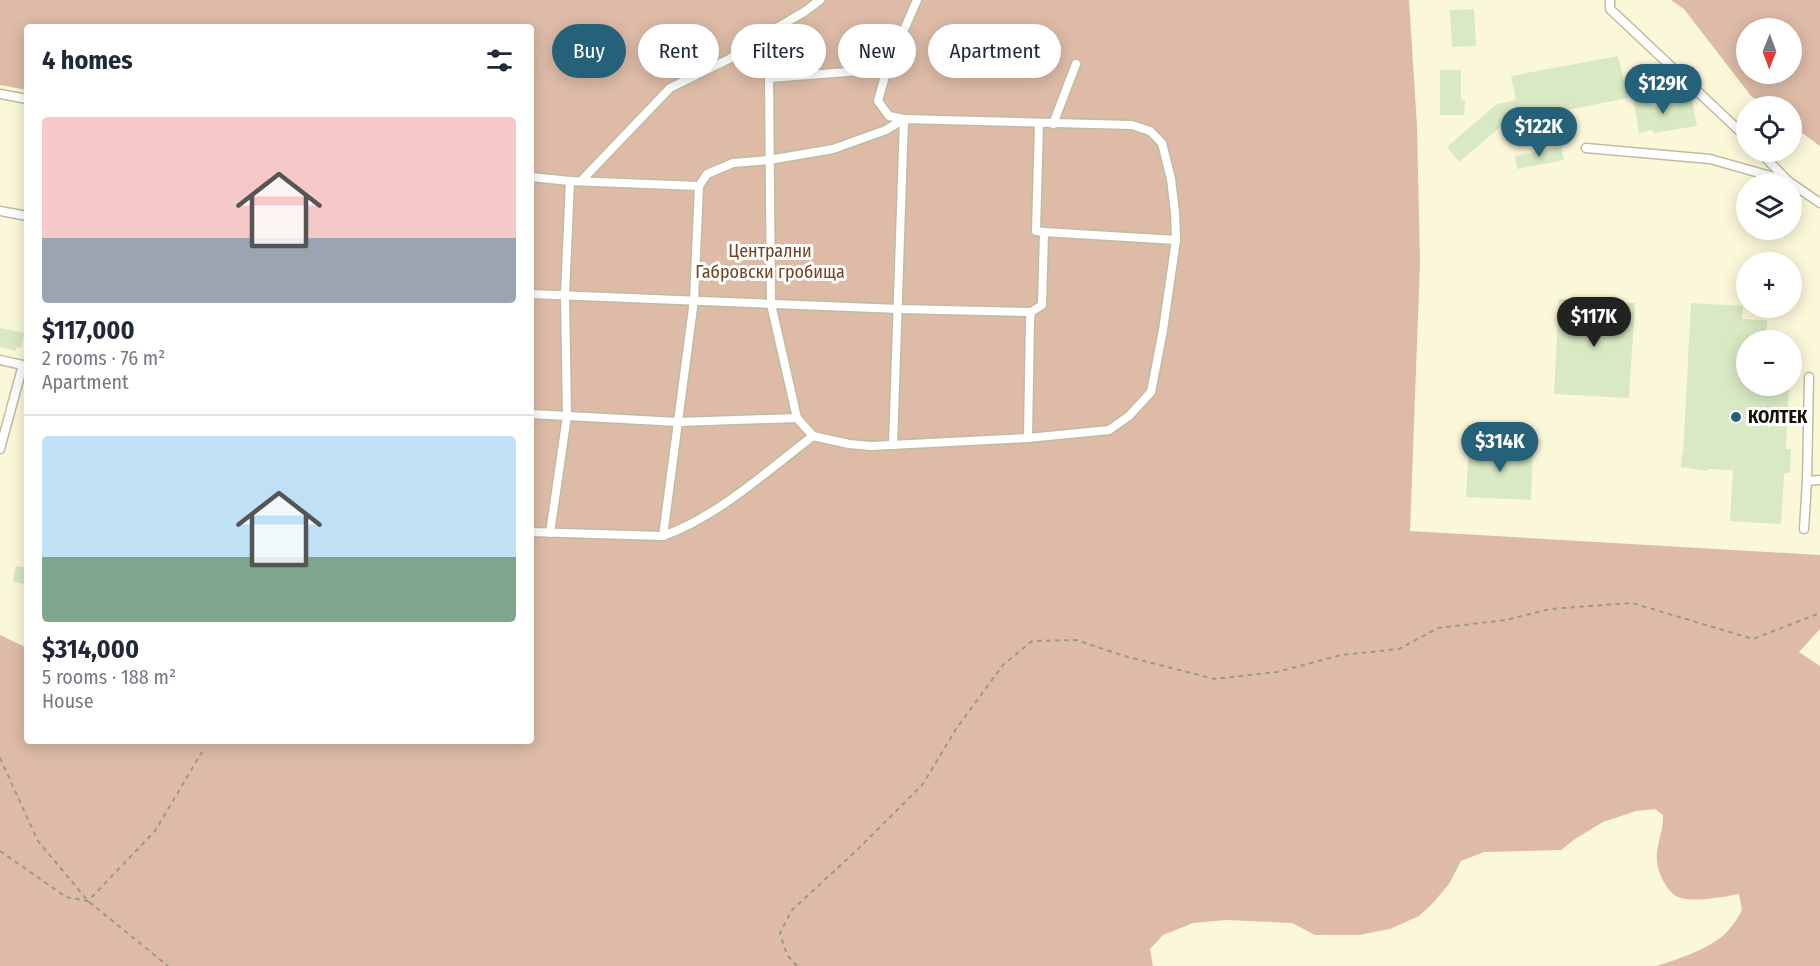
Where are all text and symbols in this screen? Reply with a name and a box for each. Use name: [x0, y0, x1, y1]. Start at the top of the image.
north arrow: [1736, 18, 1802, 84]
map controls: [1736, 18, 1802, 396]
chip: Buy: [552, 24, 626, 78]
chip: Rent: [638, 24, 719, 78]
chip: Filters: [731, 24, 826, 78]
chip: New: [838, 24, 916, 78]
chip: Apartment: [928, 24, 1061, 78]
icon: filters: [483, 44, 516, 77]
text: 4 homes: [42, 45, 133, 76]
pin: $129K: [1621, 64, 1705, 115]
text: $129K: [1639, 71, 1687, 95]
button: locate: [1736, 96, 1802, 162]
pin: $122K: [1497, 107, 1581, 158]
text: $122K: [1515, 114, 1563, 138]
icon: home: [225, 156, 333, 264]
button: layers: [1736, 174, 1802, 240]
park label: Централни Габровски гробища: [695, 240, 845, 283]
button: +: [1736, 252, 1802, 318]
pin: $117K: [1552, 297, 1636, 348]
text: $117K: [1571, 304, 1617, 328]
text: $117,000: [42, 315, 135, 346]
button: −: [1736, 330, 1802, 396]
text: 2 rooms · 76 m²: [42, 346, 165, 370]
text: Apartment: [42, 370, 129, 394]
place label: КОЛТЕК: [1748, 406, 1808, 428]
marker: КОЛТЕК: [1729, 410, 1743, 424]
pin: $314K: [1458, 422, 1542, 473]
text: $314K: [1475, 429, 1525, 453]
icon: home: [225, 475, 333, 583]
text: $314,000: [42, 634, 139, 665]
text: 5 rooms · 188 m²: [42, 665, 176, 689]
text: House: [42, 689, 94, 713]

